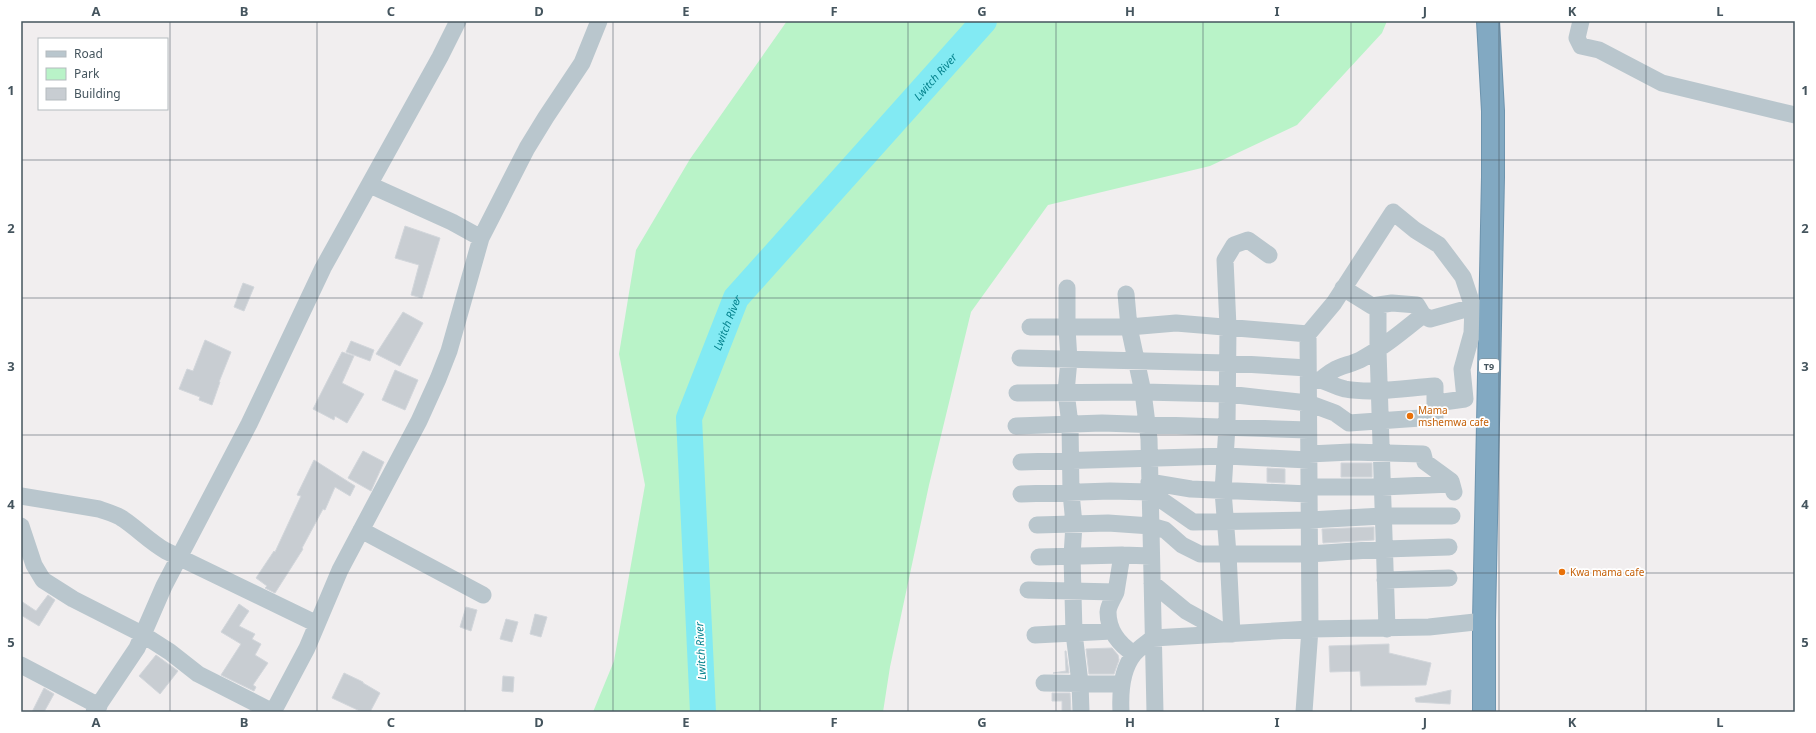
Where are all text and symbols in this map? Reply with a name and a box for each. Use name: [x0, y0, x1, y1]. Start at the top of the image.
text: A: [92, 2, 101, 20]
text: B: [240, 2, 248, 20]
text: C: [387, 2, 395, 20]
text: D: [534, 2, 544, 20]
text: E: [682, 2, 690, 20]
text: F: [830, 2, 838, 20]
text: G: [977, 2, 987, 20]
text: H: [1125, 2, 1135, 20]
text: I: [1274, 2, 1280, 20]
text: J: [1422, 2, 1427, 20]
text: K: [1568, 2, 1577, 20]
text: L: [1716, 2, 1724, 20]
legend: [38, 38, 168, 110]
text: Road: [74, 45, 103, 62]
water label: Lwitch River: [910, 49, 960, 103]
text: Park: [74, 65, 100, 82]
text: 1: [7, 81, 15, 99]
text: 1: [1801, 81, 1809, 99]
text: Building: [74, 85, 121, 102]
text: 2: [7, 219, 15, 237]
text: 2: [1801, 219, 1809, 237]
water label: Lwitch River: [709, 290, 744, 352]
text: 3: [7, 357, 15, 375]
text: 3: [1801, 357, 1809, 375]
road number: T9: [1479, 359, 1499, 373]
place label: Mama mshemwa cafe: [1418, 403, 1489, 429]
marker: Mama mshemwa cafe: [1405, 411, 1415, 421]
text: 4: [7, 495, 15, 513]
text: 4: [1801, 495, 1809, 513]
place label: Kwa mama cafe: [1570, 565, 1645, 579]
marker: Kwa mama cafe: [1557, 567, 1567, 577]
water label: Lwitch River: [691, 621, 709, 680]
text: 5: [7, 633, 15, 651]
text: 5: [1801, 633, 1809, 651]
text: A: [92, 713, 101, 731]
text: B: [240, 713, 248, 731]
text: C: [387, 713, 395, 731]
text: D: [534, 713, 544, 731]
text: E: [682, 713, 690, 731]
text: F: [830, 713, 838, 731]
text: G: [977, 713, 987, 731]
text: H: [1125, 713, 1135, 731]
text: I: [1274, 713, 1280, 731]
text: J: [1422, 713, 1427, 731]
text: K: [1568, 713, 1577, 731]
text: L: [1716, 713, 1724, 731]

